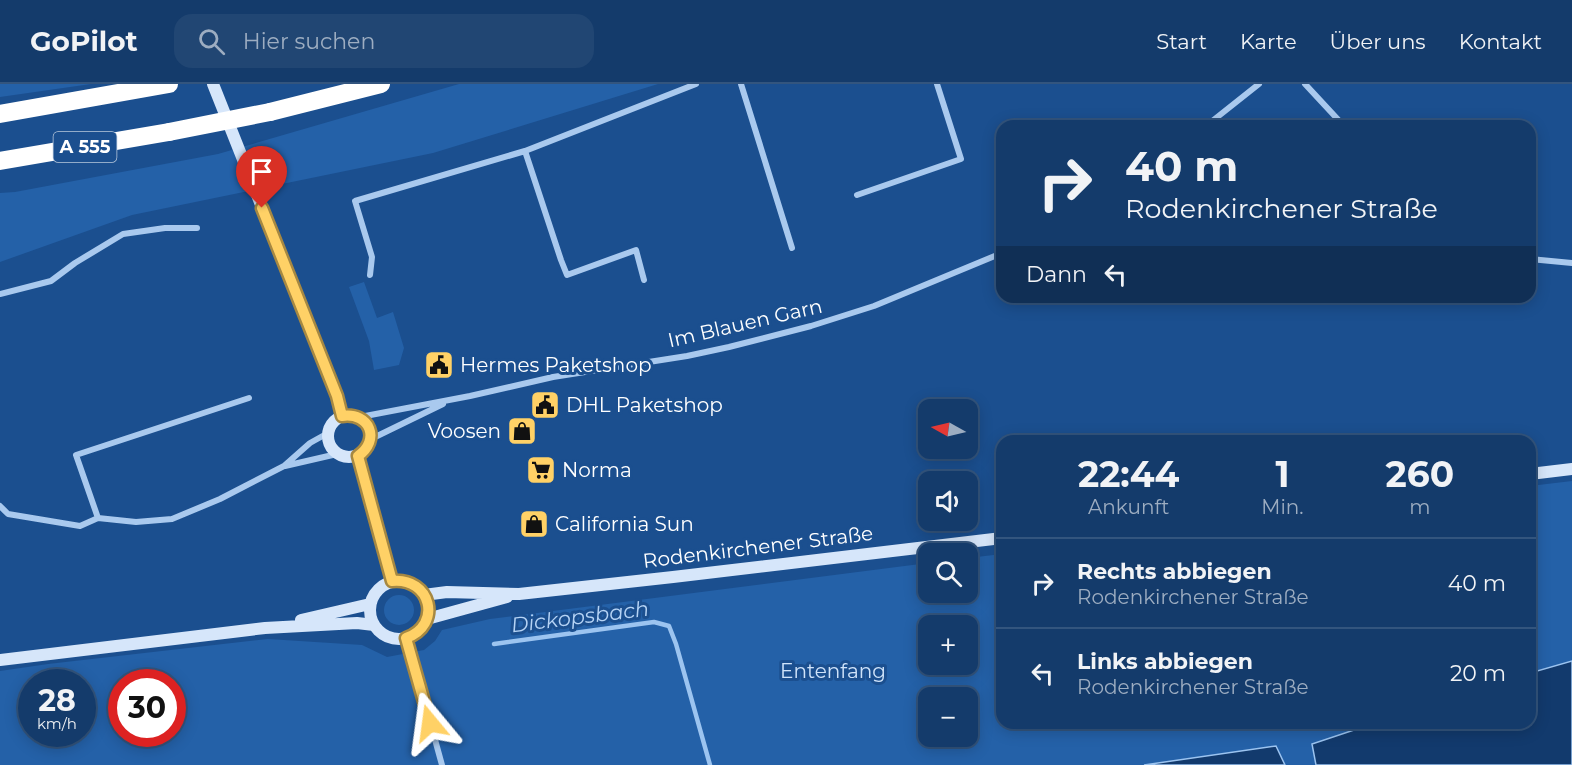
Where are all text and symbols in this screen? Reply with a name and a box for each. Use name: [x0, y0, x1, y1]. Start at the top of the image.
search box: [174, 14, 594, 68]
text: GoPilot: [30, 24, 138, 58]
icon: search: [195, 25, 228, 58]
text: Hier suchen: [243, 28, 375, 55]
text: Start: [1156, 29, 1207, 54]
text: Karte: [1240, 29, 1297, 54]
text: Über uns: [1330, 29, 1426, 54]
text: Kontakt: [1459, 29, 1542, 54]
road number: A 555: [54, 132, 116, 162]
text: 40 m: [1125, 140, 1238, 192]
icon: right: [1026, 144, 1104, 222]
pin: [236, 146, 287, 208]
icon: arrive: [245, 155, 278, 188]
text: Rodenkirchener Straße: [1125, 192, 1438, 225]
icon: left: [1099, 258, 1132, 291]
text: Dann: [1026, 261, 1087, 288]
street label: Im Blauen Garn: [665, 294, 825, 352]
public building icon: Hermes Paketshop: [423, 349, 455, 381]
place label: Hermes Paketshop: [460, 353, 651, 377]
public building icon: DHL Paketshop: [529, 389, 561, 421]
place label: DHL Paketshop: [566, 393, 723, 417]
north arrow: [918, 399, 978, 459]
map controls: [918, 399, 978, 747]
shop icon: Voosen: [506, 415, 538, 447]
place label: Voosen: [428, 419, 501, 443]
text: 22:44: [1078, 452, 1179, 496]
text: 1: [1275, 452, 1290, 496]
text: 260: [1385, 452, 1454, 496]
supermarket icon: Norma: [525, 454, 557, 486]
place label: Norma: [562, 458, 632, 482]
button: sound: [918, 471, 978, 531]
text: Ankunft: [1088, 495, 1169, 519]
text: Min.: [1261, 495, 1304, 519]
text: m: [1409, 495, 1430, 519]
shop icon: California Sun: [518, 508, 550, 540]
place label: California Sun: [555, 512, 694, 536]
street label: Rodenkirchener Straße: [642, 521, 874, 573]
button: search: [918, 543, 978, 603]
text: Rechts abbiegen: [1077, 558, 1272, 585]
icon: right: [1026, 567, 1059, 600]
text: 40 m: [1448, 570, 1506, 597]
text: Rodenkirchener Straße: [1077, 585, 1309, 609]
water label: Dickopsbach: [510, 596, 650, 637]
button: +: [918, 615, 978, 675]
text: Links abbiegen: [1077, 648, 1253, 675]
icon: left: [1026, 657, 1059, 690]
park label: Entenfang: [780, 659, 886, 683]
text: 20 m: [1450, 660, 1506, 687]
speed limit sign: 30: [108, 669, 186, 747]
text: Rodenkirchener Straße: [1077, 675, 1309, 699]
text: 28: [38, 682, 76, 719]
button: −: [918, 687, 978, 747]
position arrow: [398, 691, 462, 755]
text: km/h: [37, 714, 77, 733]

